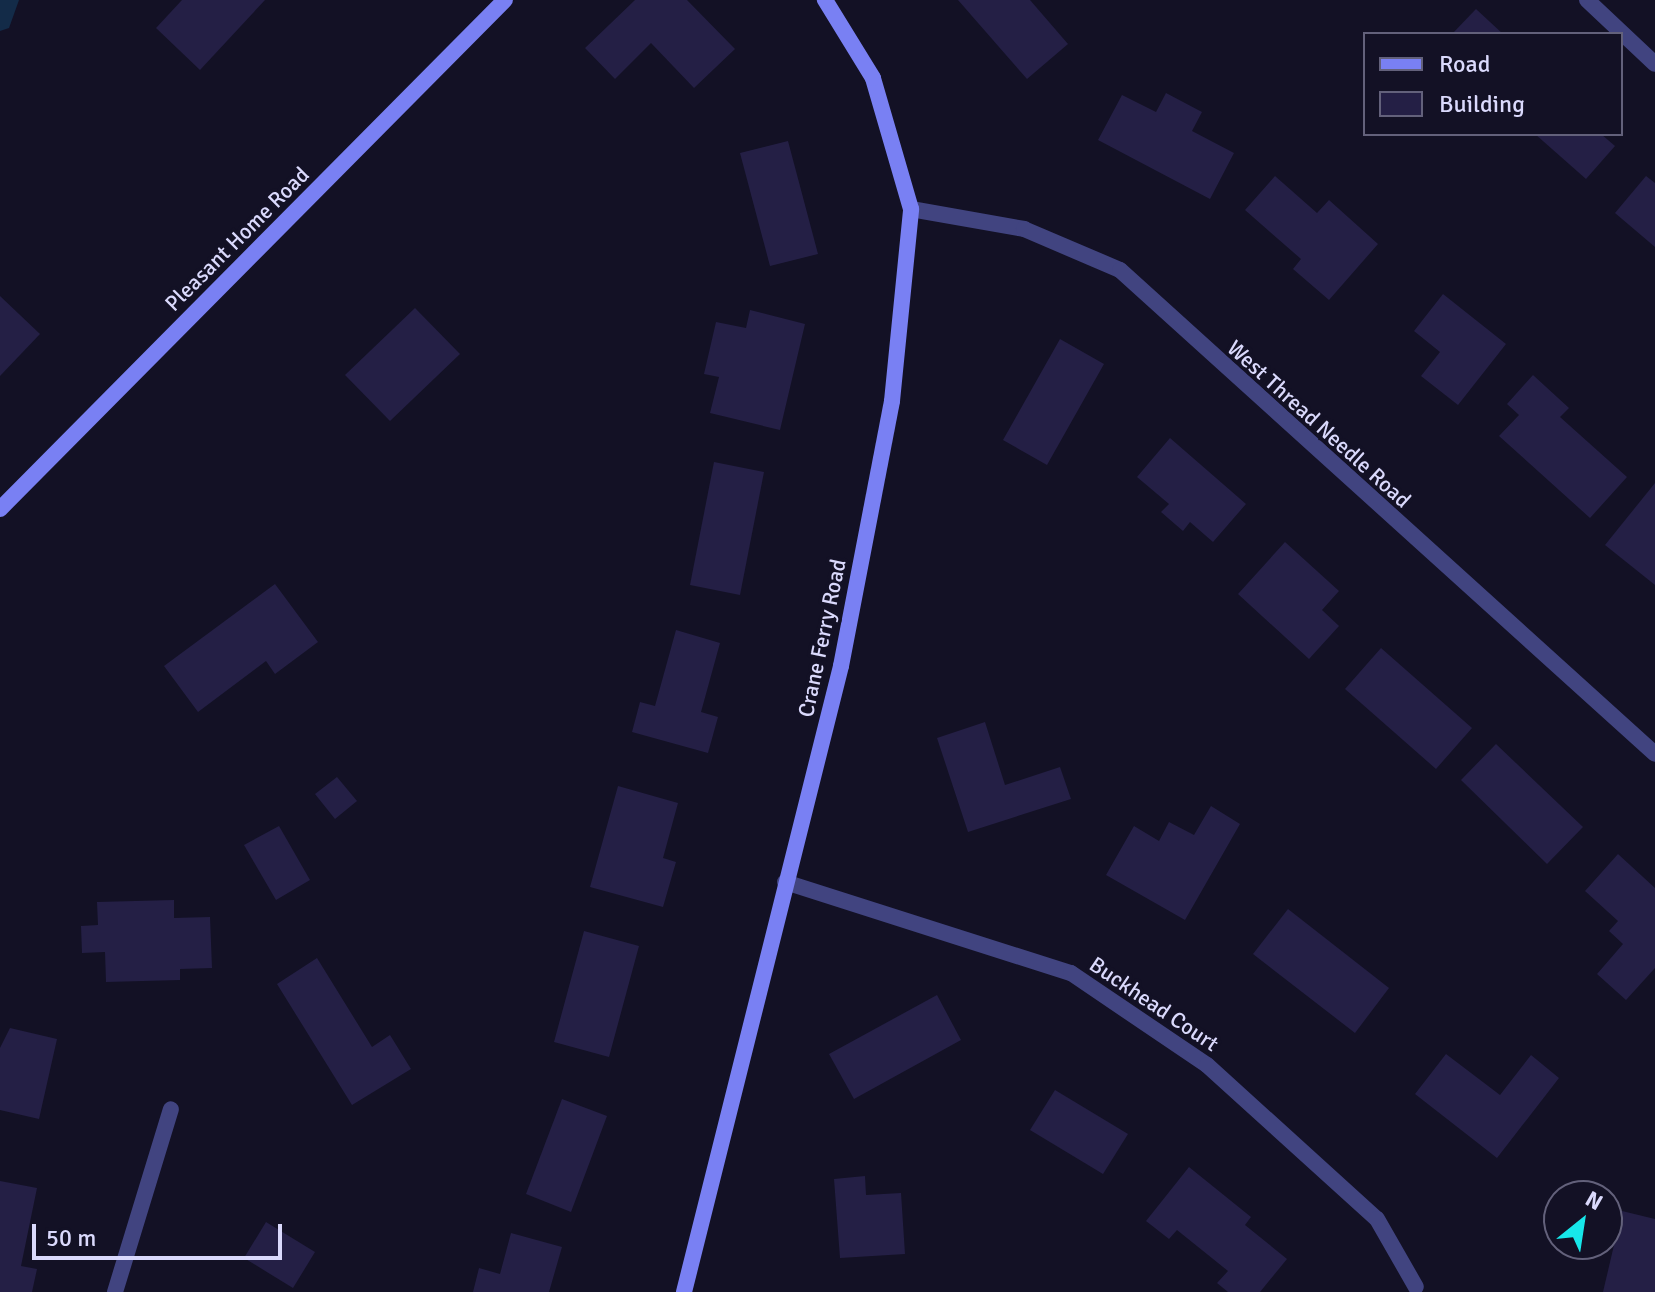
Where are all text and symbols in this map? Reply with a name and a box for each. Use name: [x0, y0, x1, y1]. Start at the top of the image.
legend: [1363, 32, 1623, 136]
text: Road: [1439, 49, 1490, 79]
text: Building: [1439, 89, 1525, 119]
street label: Pleasant Home Road: [159, 161, 315, 317]
street label: West Thread Needle Road: [1222, 335, 1416, 513]
street label: Crane Ferry Road: [792, 556, 852, 720]
street label: Buckhead Court: [1084, 951, 1224, 1057]
north arrow: [1543, 1180, 1623, 1260]
text: N: [1581, 1185, 1608, 1216]
scale bar: [36, 1208, 286, 1258]
text: 50 m: [46, 1223, 96, 1253]

